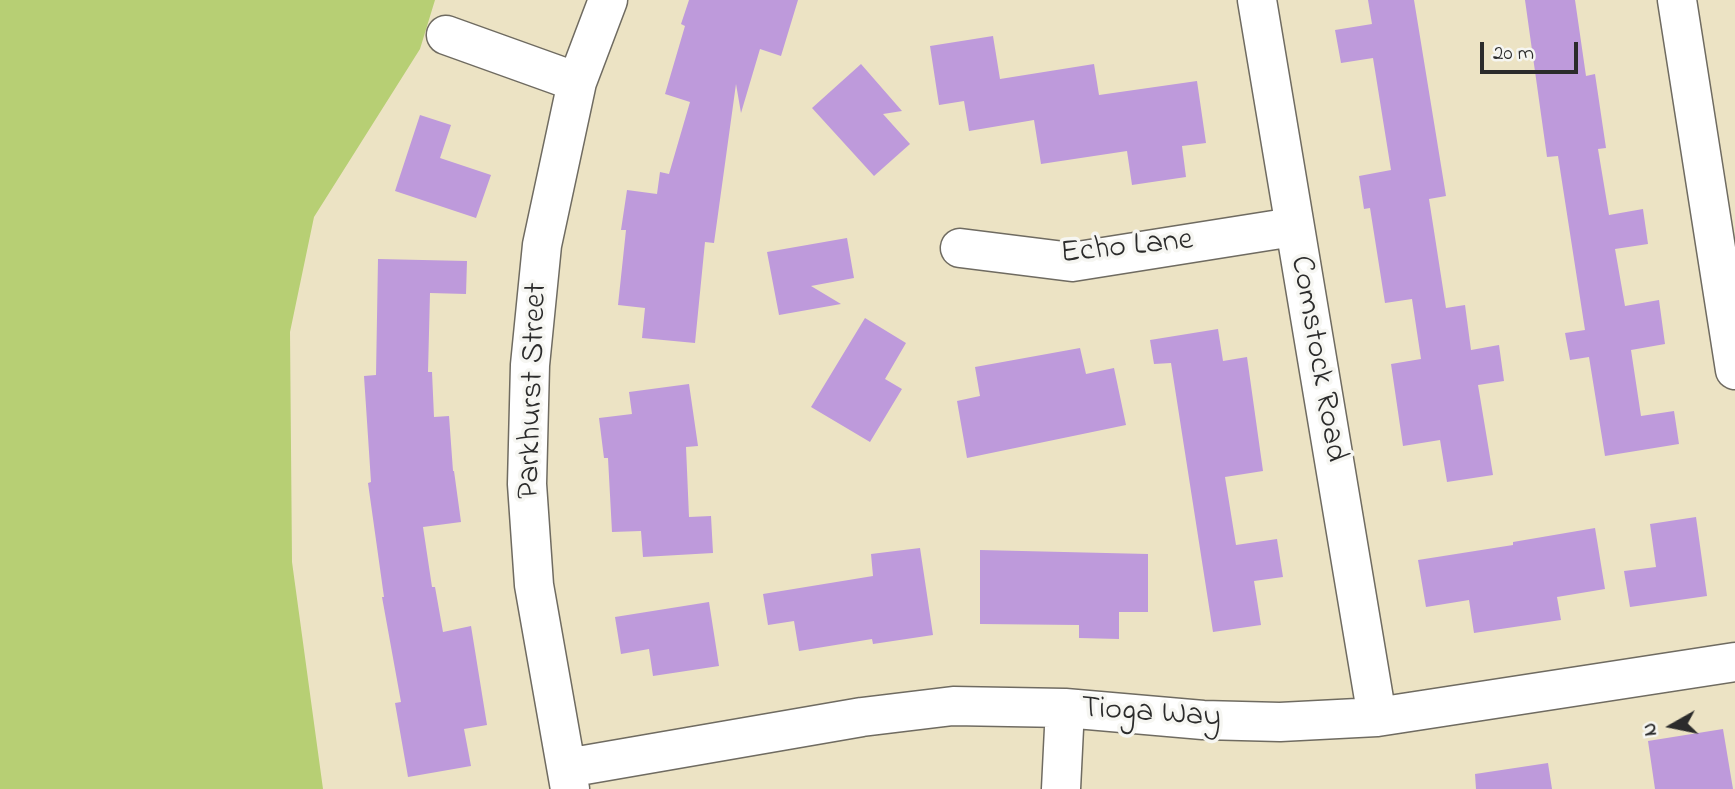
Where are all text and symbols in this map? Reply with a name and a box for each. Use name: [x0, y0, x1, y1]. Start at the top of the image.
scale bar: [1483, 28, 1581, 72]
text: 20 m: [1493, 39, 1534, 69]
street label: Echo Lane: [1059, 223, 1195, 275]
street label: Comstock Road: [1279, 253, 1353, 465]
street label: Parkhurst Street: [512, 282, 558, 500]
street label: Tioga Way: [1080, 691, 1222, 739]
north arrow: [1637, 691, 1707, 761]
text: N: [1636, 721, 1665, 738]

